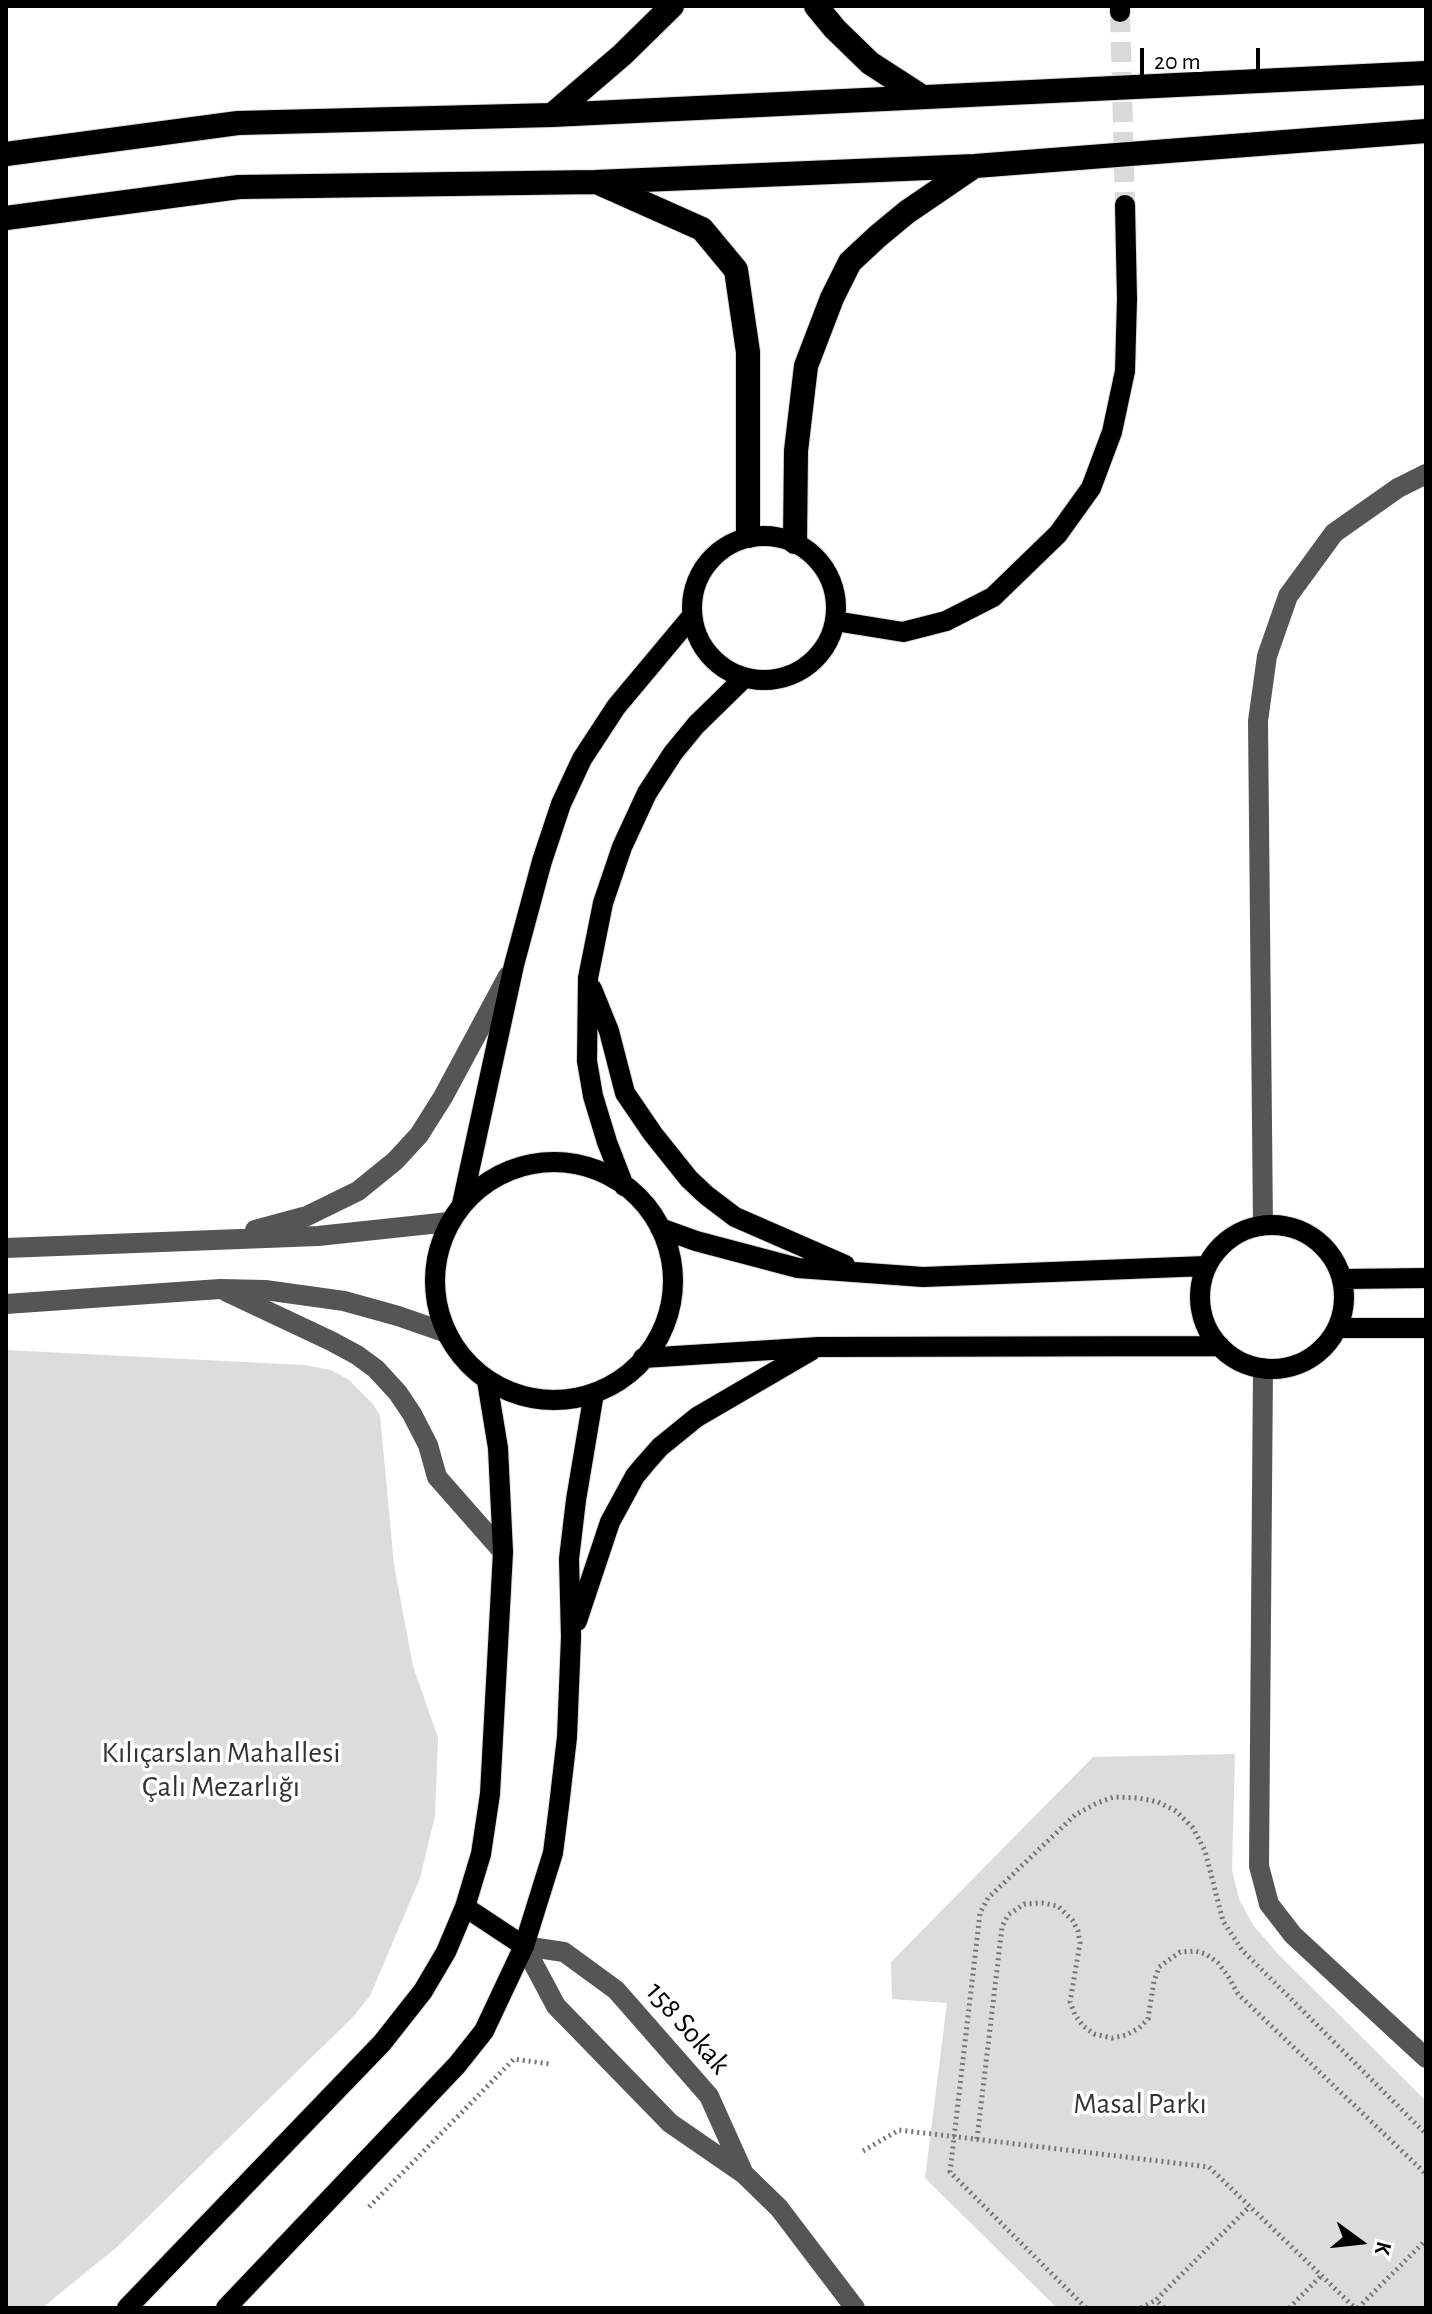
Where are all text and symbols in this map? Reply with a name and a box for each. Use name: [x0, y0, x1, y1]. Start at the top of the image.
scale bar: [1144, 32, 1264, 82]
text: 20 m: [1154, 50, 1201, 74]
park label: Kılıçarslan Mahallesi Çalı Mezarlığı: [101, 1735, 341, 1806]
street label: 158 Sokak: [638, 1974, 738, 2082]
park label: Masal Parkı: [1073, 2086, 1207, 2122]
north arrow: [1320, 2202, 1400, 2282]
text: K: [1371, 2239, 1395, 2257]

